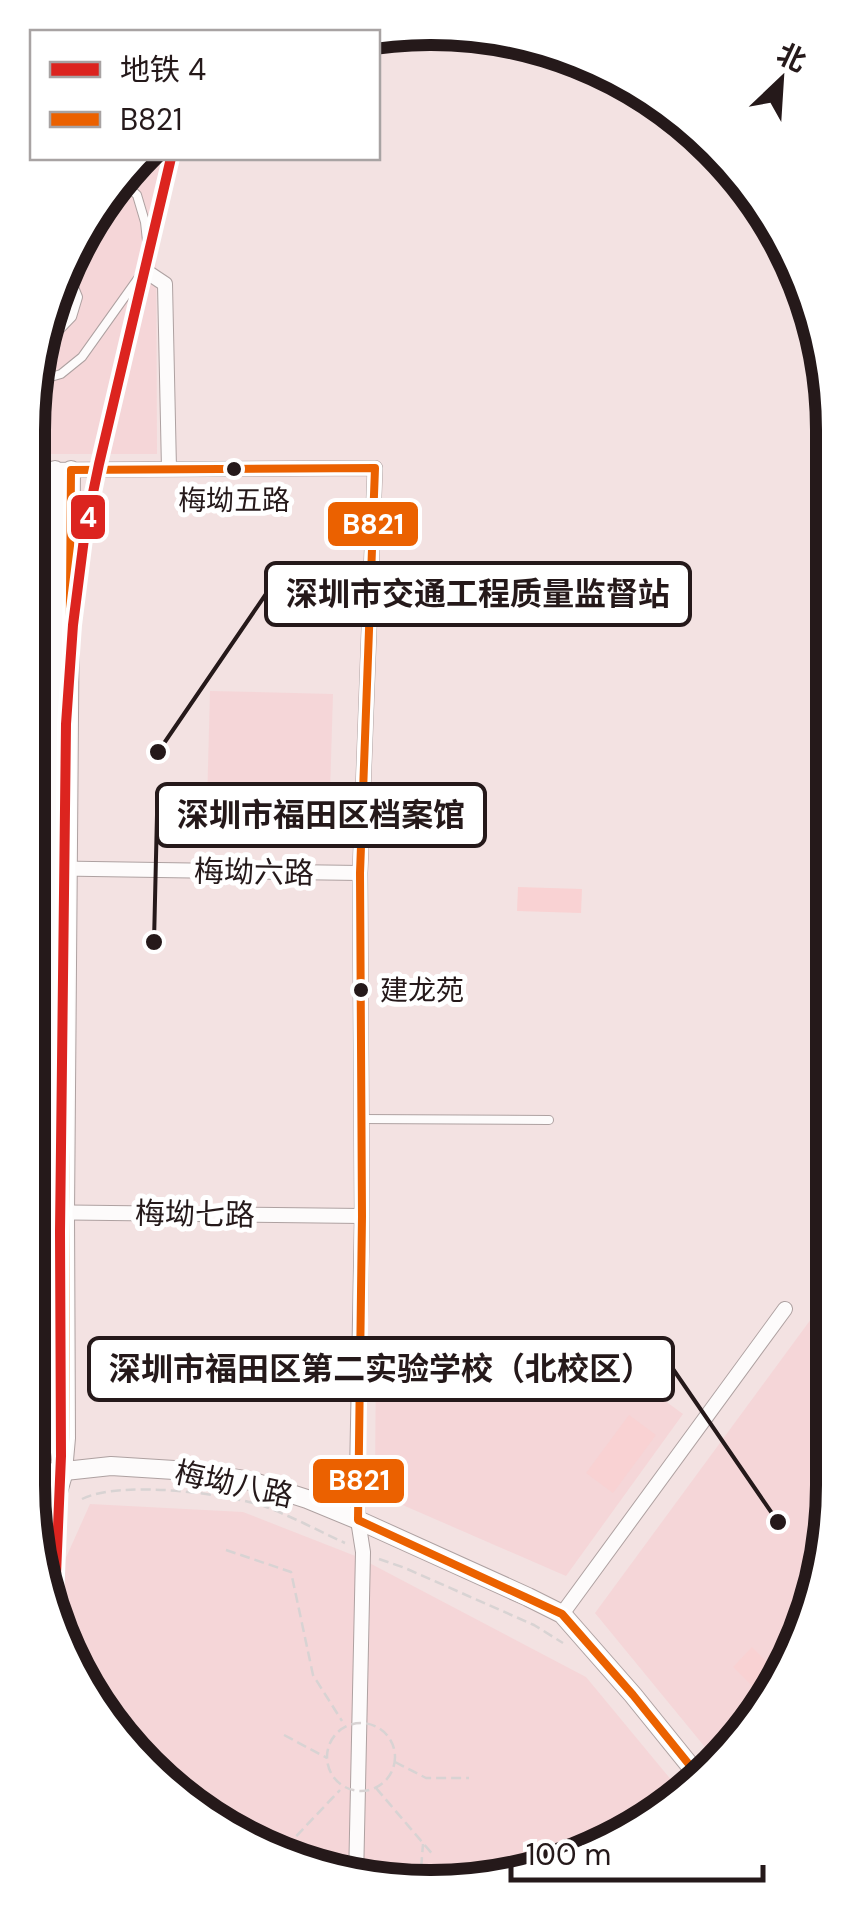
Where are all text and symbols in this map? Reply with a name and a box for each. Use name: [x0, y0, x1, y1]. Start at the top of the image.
legend: [30, 30, 380, 160]
north arrow: [731, 30, 831, 130]
text: 北: [771, 35, 812, 80]
text: 地铁 4: [120, 50, 206, 89]
text: B821: [120, 100, 182, 139]
marker: 梅坳五路: [224, 459, 244, 479]
place label: 梅坳五路: [178, 482, 290, 519]
line badge: 4: [69, 493, 107, 541]
text: 4: [79, 499, 97, 536]
line badge: B821: [326, 500, 420, 548]
text: B821: [342, 506, 404, 543]
callout: 深圳市交通工程质量监督站: [266, 563, 690, 625]
text: 深圳市交通工程质量监督站: [286, 573, 670, 615]
callout: 深圳市福田区档案馆: [157, 784, 485, 846]
text: 深圳市福田区档案馆: [177, 794, 465, 836]
street label: 梅坳六路: [194, 851, 314, 893]
place label: 建龙苑: [380, 972, 464, 1009]
marker: 建龙苑: [351, 980, 371, 1000]
street label: 梅坳七路: [135, 1193, 255, 1235]
callout: 深圳市福田区第二实验学校（北校区）: [89, 1338, 673, 1400]
text: 深圳市福田区第二实验学校（北校区）: [109, 1348, 653, 1390]
street label: 梅坳八路: [171, 1452, 297, 1516]
line badge: B821: [311, 1457, 406, 1505]
text: B821: [328, 1462, 390, 1499]
scale bar: [511, 1820, 764, 1882]
text: 100 m: [526, 1835, 611, 1874]

